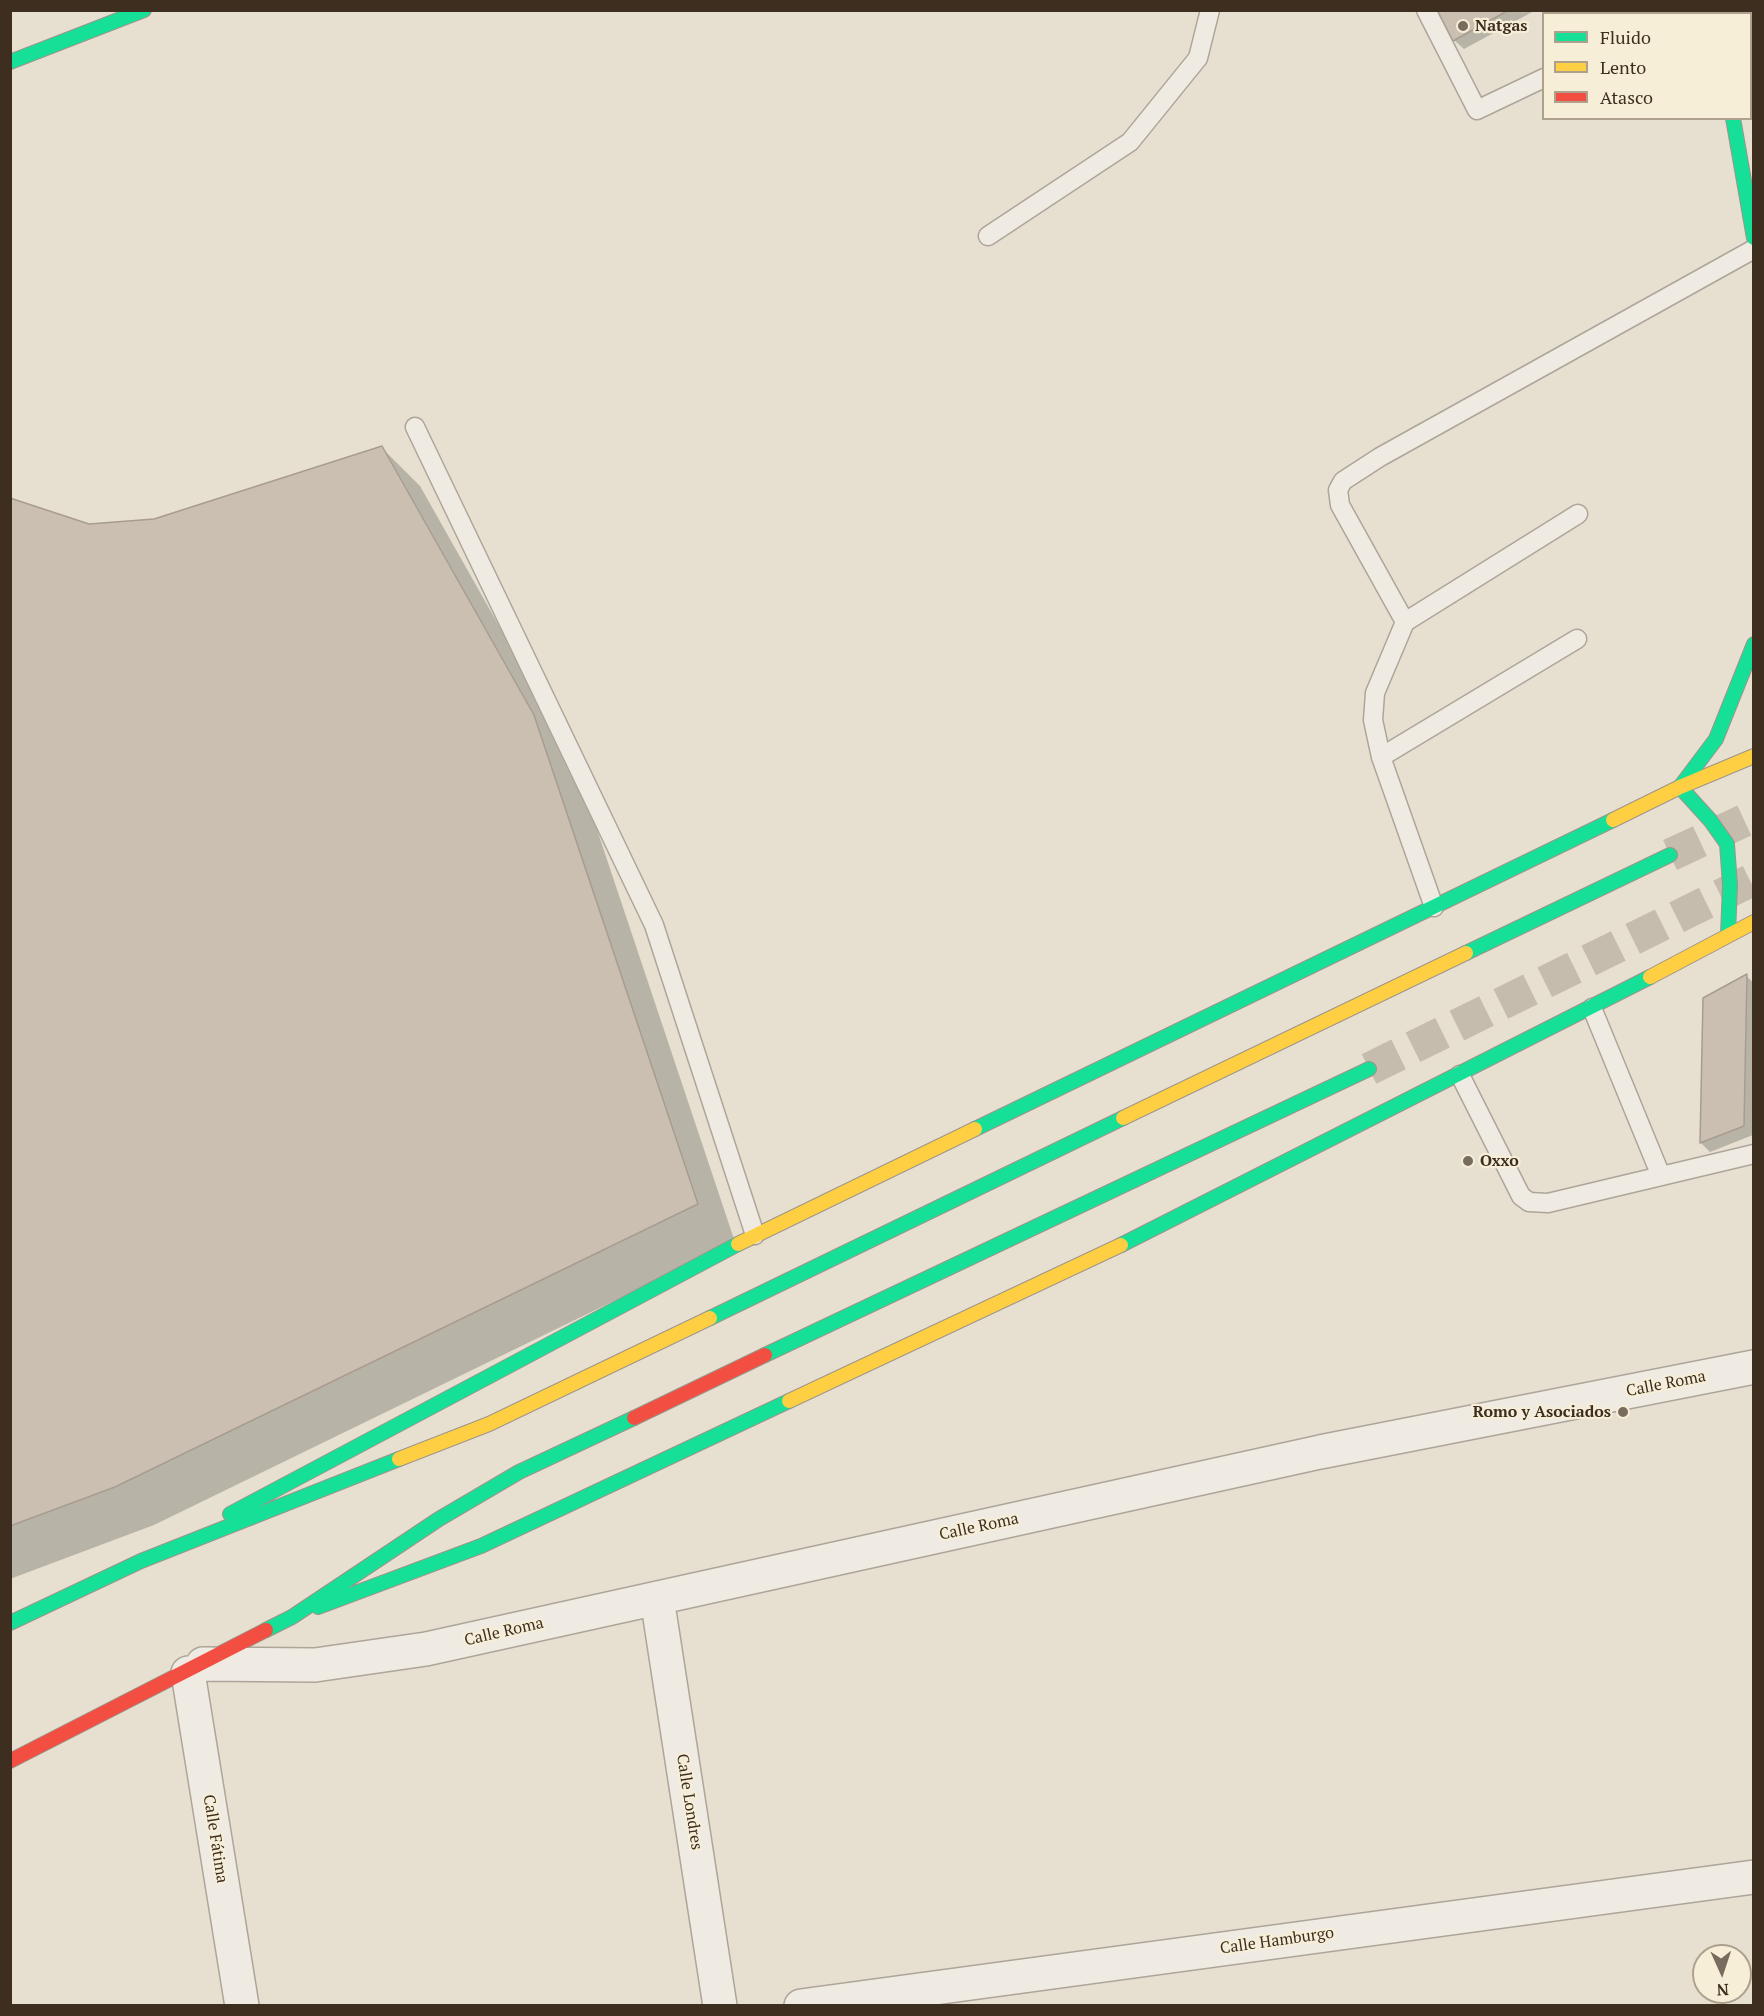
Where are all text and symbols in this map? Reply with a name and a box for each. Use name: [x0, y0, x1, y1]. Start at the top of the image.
legend: [1542, 12, 1752, 120]
place label: Natgas: [1475, 16, 1528, 36]
marker: Natgas: [1456, 19, 1470, 33]
text: Fluido: [1600, 25, 1651, 49]
text: Lento: [1600, 55, 1646, 79]
text: Atasco: [1600, 85, 1653, 109]
place label: Oxxo: [1480, 1151, 1519, 1171]
marker: Oxxo: [1461, 1154, 1475, 1168]
street label: Calle Roma: [1625, 1367, 1707, 1401]
place label: Romo y Asociados: [1473, 1402, 1611, 1422]
marker: Romo y Asociados: [1616, 1405, 1630, 1419]
street label: Calle Roma: [938, 1509, 1020, 1545]
street label: Calle Roma: [463, 1614, 545, 1650]
street label: Calle Londres: [672, 1753, 706, 1851]
street label: Calle Fátima: [199, 1793, 231, 1885]
street label: Calle Hamburgo: [1219, 1924, 1335, 1958]
north arrow: [1692, 1944, 1752, 2004]
text: N: [1716, 1979, 1729, 2001]

